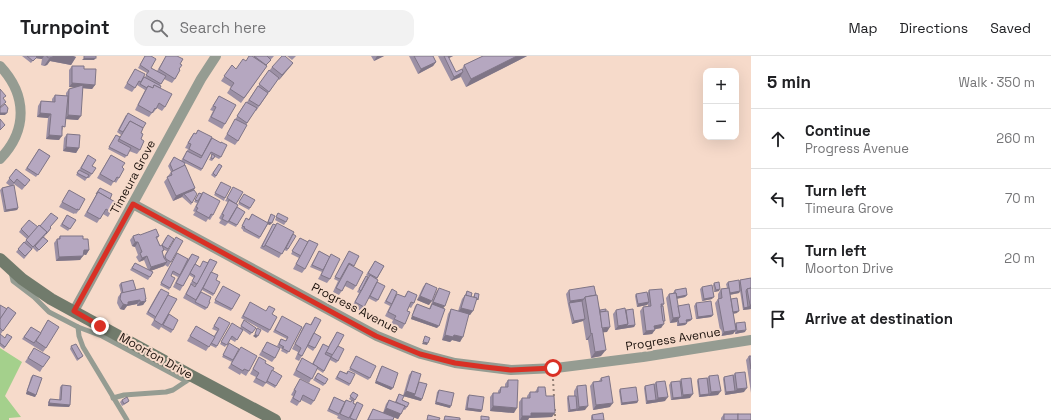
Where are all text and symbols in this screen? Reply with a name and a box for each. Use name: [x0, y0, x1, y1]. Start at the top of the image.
search box: [134, 10, 414, 46]
text: Turnpoint: [20, 15, 110, 40]
icon: search: [148, 17, 170, 39]
text: Search here: [180, 18, 266, 37]
text: Map: [848, 19, 878, 37]
text: Directions: [900, 19, 968, 37]
text: Saved: [990, 19, 1031, 37]
map controls: [703, 68, 739, 140]
button: +: [703, 68, 739, 104]
text: 5 min: [767, 71, 811, 93]
text: Walk · 350 m: [958, 74, 1035, 91]
button: −: [703, 104, 739, 140]
text: Continue: [805, 121, 871, 140]
icon: ahead: [767, 128, 789, 150]
text: 260 m: [996, 130, 1035, 147]
street label: Timeura Grove: [107, 137, 159, 217]
text: Progress Avenue: [805, 140, 909, 157]
text: Turn left: [805, 181, 867, 200]
icon: left: [767, 188, 789, 210]
text: 70 m: [1005, 190, 1035, 207]
text: Timeura Grove: [805, 200, 894, 217]
text: Turn left: [805, 241, 867, 260]
icon: left: [767, 248, 789, 270]
text: 20 m: [1004, 250, 1035, 267]
text: Moorton Drive: [805, 260, 893, 277]
street label: Progress Avenue: [309, 279, 401, 337]
icon: arrive: [767, 308, 789, 330]
text: Arrive at destination: [805, 309, 953, 328]
route end: [91, 317, 109, 335]
street label: Progress Avenue: [624, 324, 722, 354]
street label: Moorton Drive: [116, 329, 196, 383]
route start: [544, 359, 562, 377]

